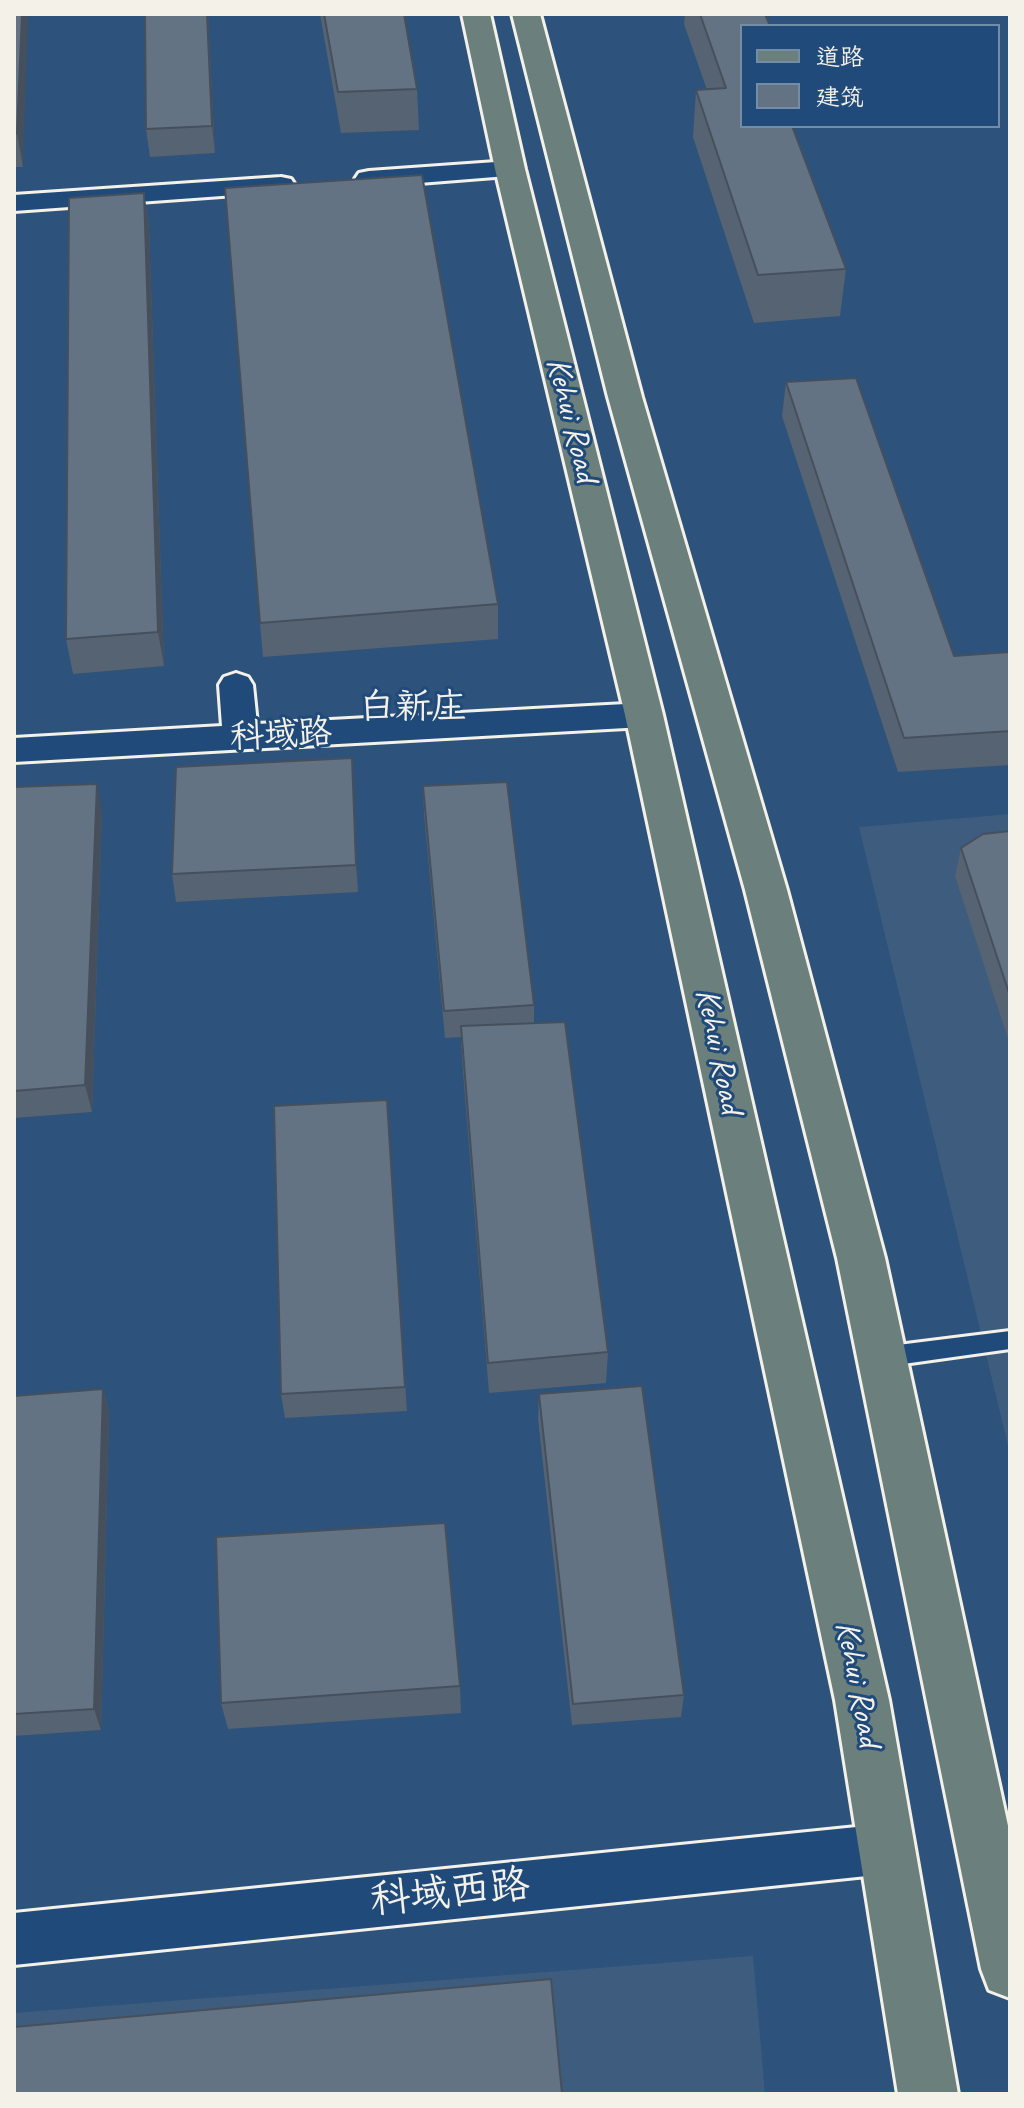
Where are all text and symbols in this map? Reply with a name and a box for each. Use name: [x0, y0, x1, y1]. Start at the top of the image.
legend: [740, 24, 1000, 128]
text: 道路: [816, 42, 864, 72]
text: 建筑: [816, 82, 864, 112]
street label: Kehui Road: [536, 354, 606, 486]
district label: 白新庄: [359, 687, 467, 731]
street label: 科域路: [229, 713, 333, 759]
street label: Kehui Road: [685, 985, 751, 1117]
street label: Kehui Road: [825, 1618, 889, 1750]
street label: 科域西路: [368, 1862, 532, 1926]

